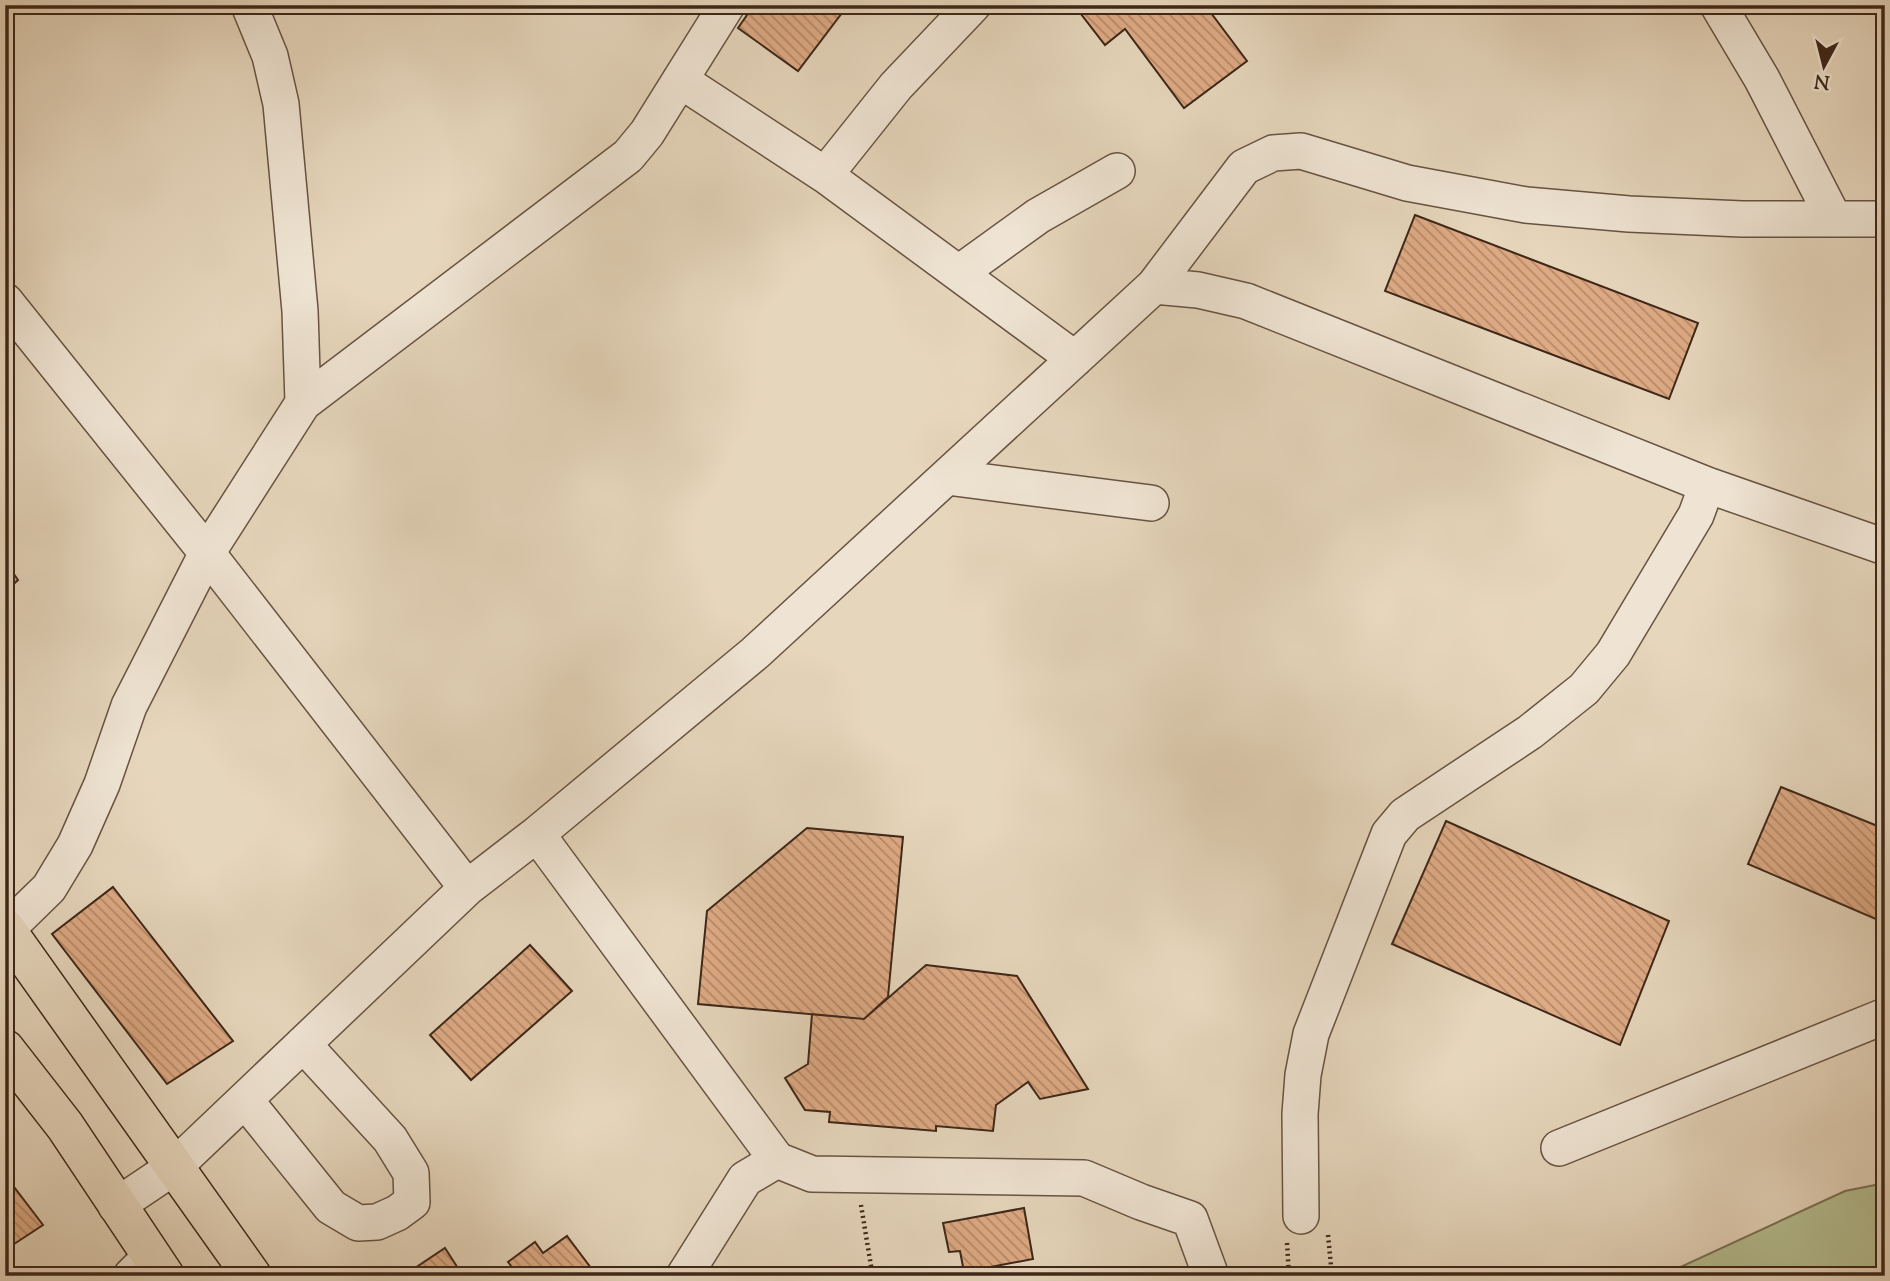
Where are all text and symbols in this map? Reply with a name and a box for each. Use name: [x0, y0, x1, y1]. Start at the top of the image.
north arrow: [1788, 32, 1858, 102]
text: N: [1813, 66, 1831, 95]

